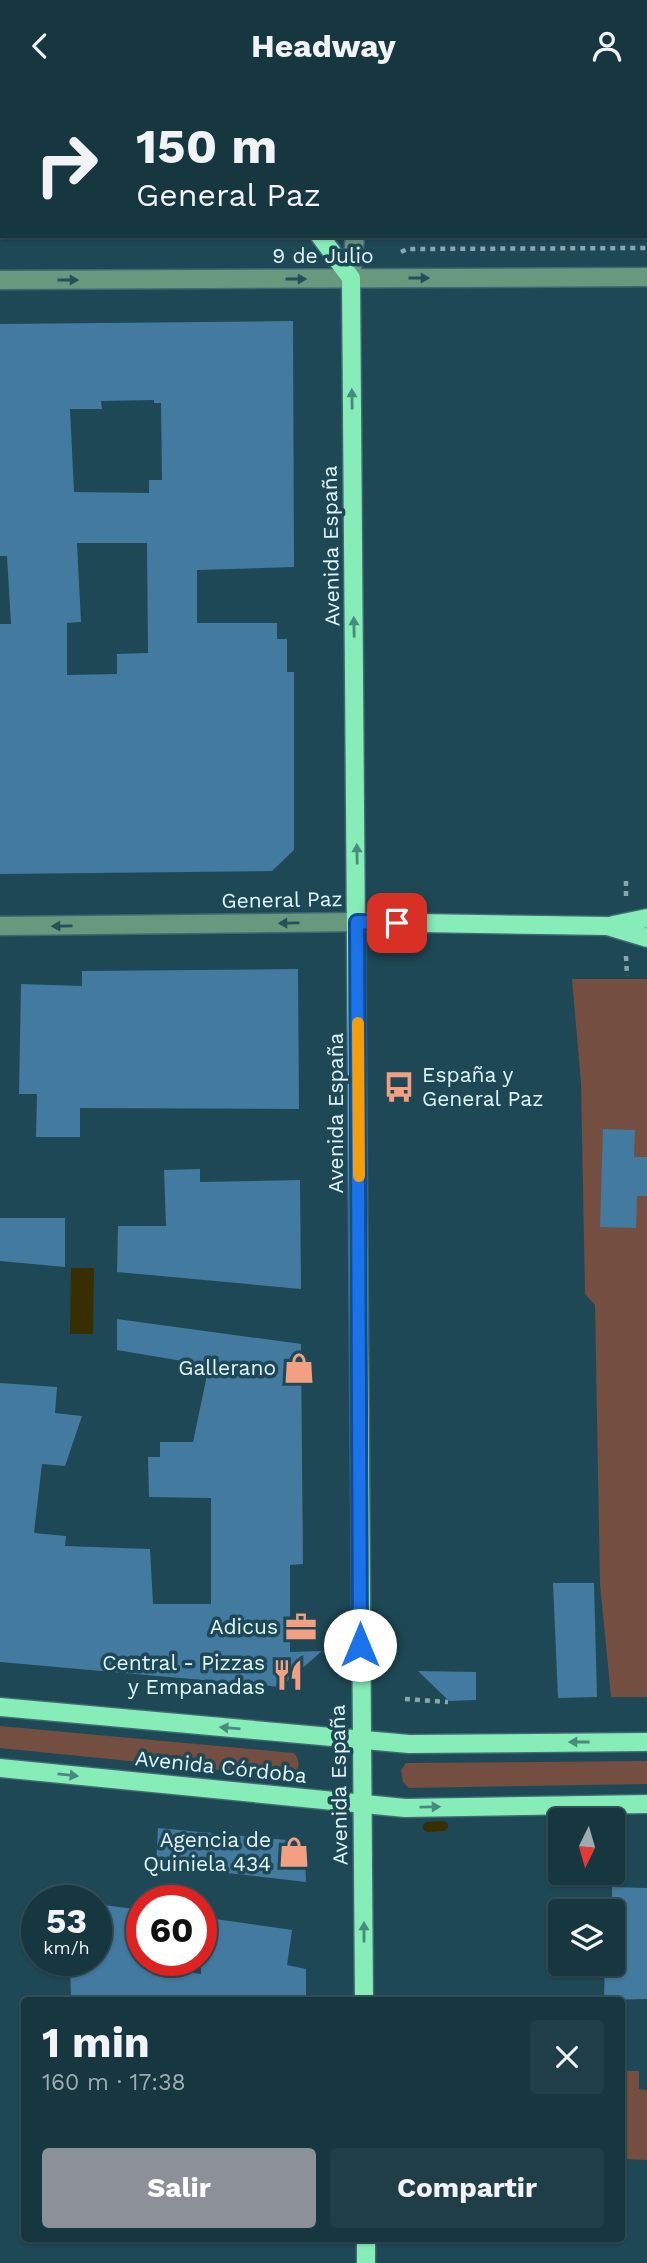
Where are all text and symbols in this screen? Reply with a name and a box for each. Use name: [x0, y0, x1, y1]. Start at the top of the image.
icon: back: [21, 27, 59, 65]
text: Headway: [251, 27, 396, 65]
icon: person: [588, 27, 626, 65]
text: 150 m: [136, 117, 277, 175]
icon: right: [21, 119, 112, 210]
text: General Paz: [136, 176, 321, 214]
street label: 9 de Julio: [272, 243, 374, 268]
one-way arrow: [409, 272, 431, 284]
one-way arrow: [285, 273, 307, 285]
one-way arrow: [57, 274, 79, 286]
one-way arrow: [346, 388, 358, 410]
street label: Avenida España: [317, 465, 344, 627]
one-way arrow: [349, 615, 360, 637]
one-way arrow: [351, 843, 363, 865]
street label: General Paz: [221, 886, 343, 913]
pin: [367, 893, 427, 953]
icon: arrive: [378, 904, 416, 942]
one-way arrow: [278, 917, 300, 929]
one-way arrow: [50, 920, 72, 932]
street label: Avenida España: [323, 1032, 348, 1193]
place label: España y General Paz: [422, 1062, 543, 1111]
bus stop icon: España y General Paz: [382, 1070, 416, 1104]
shop icon: Gallerano: [282, 1351, 316, 1385]
place label: Gallerano: [178, 1355, 276, 1380]
position arrow: [323, 1608, 397, 1682]
office icon: Adicus: [284, 1610, 318, 1644]
place label: Adicus: [210, 1614, 278, 1639]
place label: Central - Pizzas y Empanadas: [102, 1650, 265, 1699]
restaurant icon: Central - Pizzas y Empanadas: [271, 1658, 305, 1692]
street label: Avenida España: [325, 1704, 352, 1866]
one-way arrow: [218, 1722, 240, 1733]
one-way arrow: [568, 1737, 590, 1748]
street label: Avenida Córdoba: [134, 1745, 308, 1788]
one-way arrow: [57, 1769, 79, 1780]
one-way arrow: [419, 1801, 441, 1813]
north arrow: [548, 1808, 625, 1885]
map controls: [548, 1808, 625, 1976]
place label: Agencia de Quiniela 434: [143, 1827, 271, 1876]
shop icon: Agencia de Quiniela 434: [277, 1835, 311, 1869]
speed limit sign: 60: [126, 1885, 217, 1976]
button: layers: [548, 1899, 625, 1976]
text: 53: [46, 1900, 87, 1942]
one-way arrow: [358, 1921, 370, 1943]
text: km/h: [43, 1937, 90, 1958]
text: 1 min: [42, 2018, 150, 2067]
button: close: [530, 2020, 604, 2094]
text: 160 m · 17:38: [42, 2069, 186, 2096]
button: Salir: [42, 2148, 316, 2228]
button: Compartir: [330, 2148, 604, 2228]

